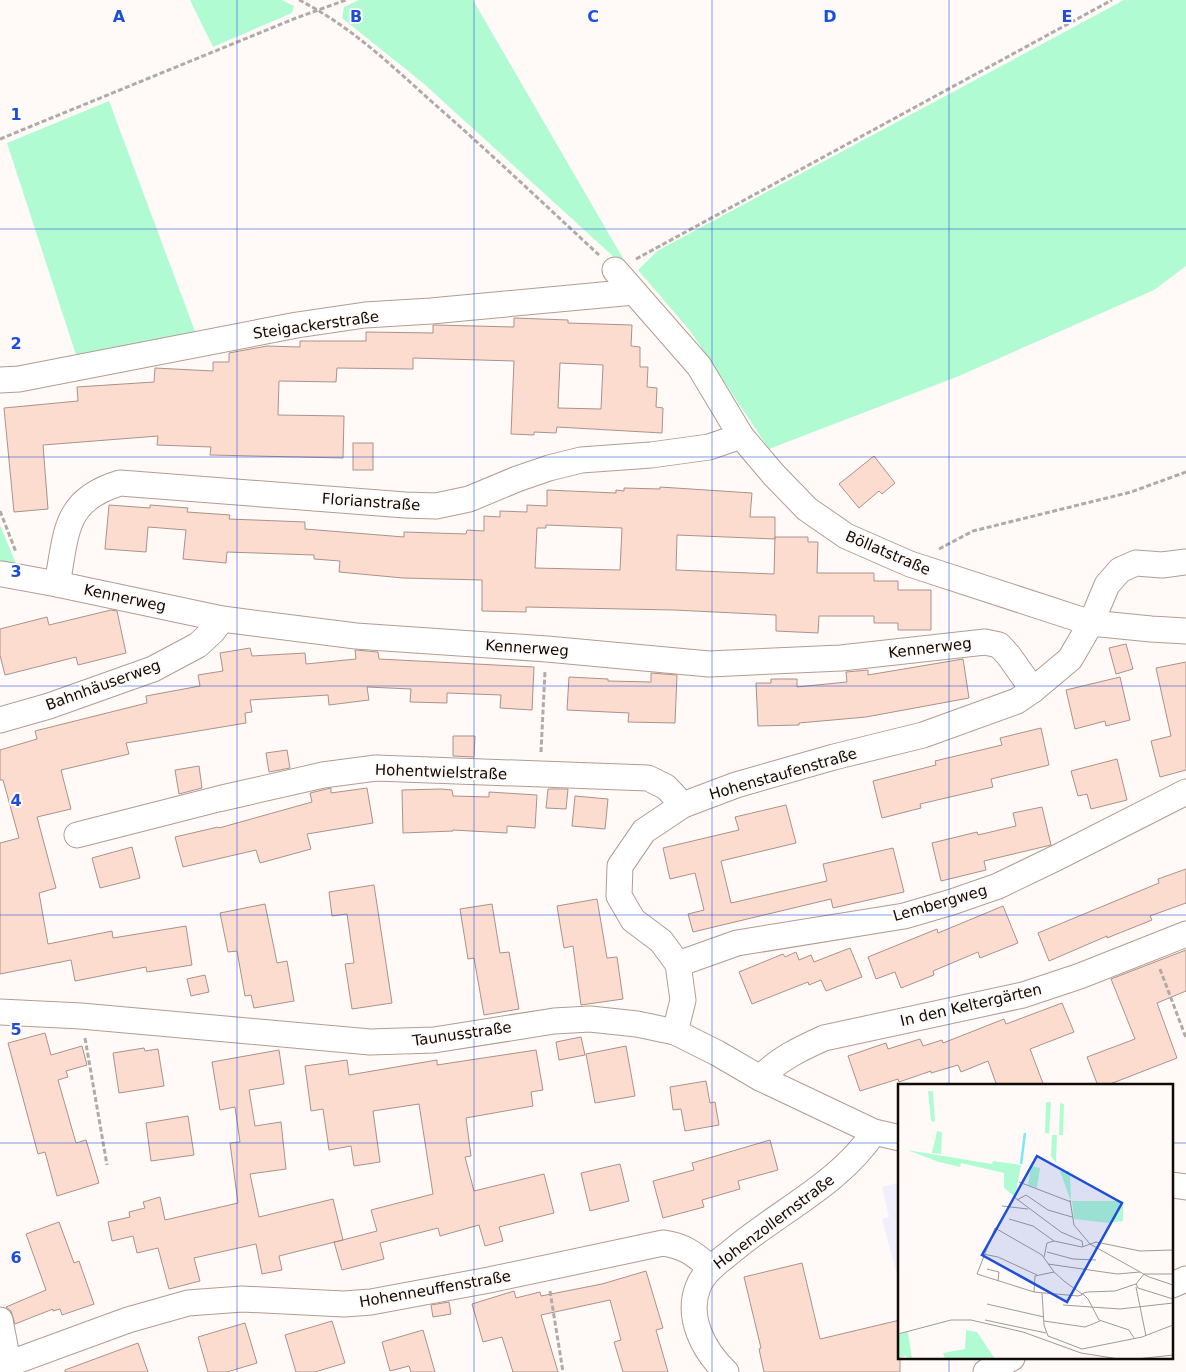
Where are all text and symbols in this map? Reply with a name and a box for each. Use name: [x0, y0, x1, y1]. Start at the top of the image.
text: A: [113, 7, 126, 26]
text: B: [350, 7, 362, 26]
text: C: [587, 7, 599, 26]
text: D: [823, 7, 837, 26]
text: E: [1062, 7, 1072, 26]
text: 1: [10, 105, 22, 124]
street label: Steigackerstraße: [252, 307, 380, 343]
text: 2: [10, 334, 22, 353]
street label: Florianstraße: [321, 490, 421, 514]
street label: Böllatstraße: [843, 527, 933, 579]
text: 3: [10, 562, 22, 581]
street label: Kennerweg: [82, 580, 168, 616]
street label: Kennerweg: [887, 634, 973, 662]
street label: Kennerweg: [485, 636, 569, 660]
street label: Bahnhäuserweg: [43, 656, 163, 714]
street label: Hohenstaufenstraße: [707, 744, 859, 804]
street label: Hohentwielstraße: [375, 761, 507, 783]
text: 4: [10, 791, 22, 810]
street label: Lembergweg: [891, 881, 989, 925]
street label: In den Keltergärten: [898, 980, 1044, 1030]
street label: Taunusstraße: [410, 1018, 513, 1050]
text: 5: [10, 1020, 22, 1039]
inset map: [898, 1084, 1174, 1360]
street label: Hohenzollernstraße: [710, 1171, 838, 1273]
text: 6: [10, 1248, 22, 1267]
street label: Hohenneuffenstraße: [358, 1267, 512, 1311]

